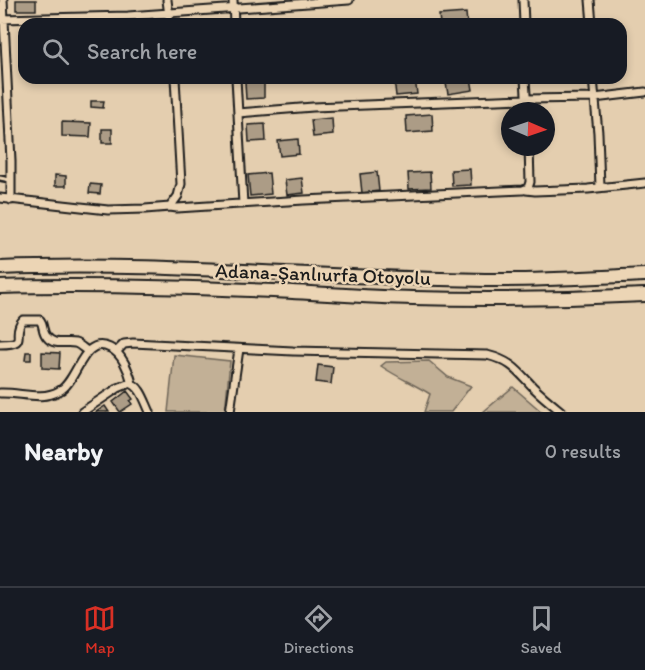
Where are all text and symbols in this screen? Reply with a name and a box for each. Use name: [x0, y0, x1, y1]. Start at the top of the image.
search box: [18, 18, 627, 84]
icon: search: [39, 35, 72, 68]
text: Search here: [87, 38, 197, 65]
north arrow: [501, 102, 555, 156]
street label: Adana-Şanlıurfa Otoyolu: [215, 258, 431, 290]
text: Nearby: [24, 435, 103, 467]
text: 0 results: [545, 439, 621, 463]
tab: Map: [83, 602, 116, 657]
tab: Directions: [283, 602, 354, 657]
tab: Saved: [521, 602, 562, 657]

